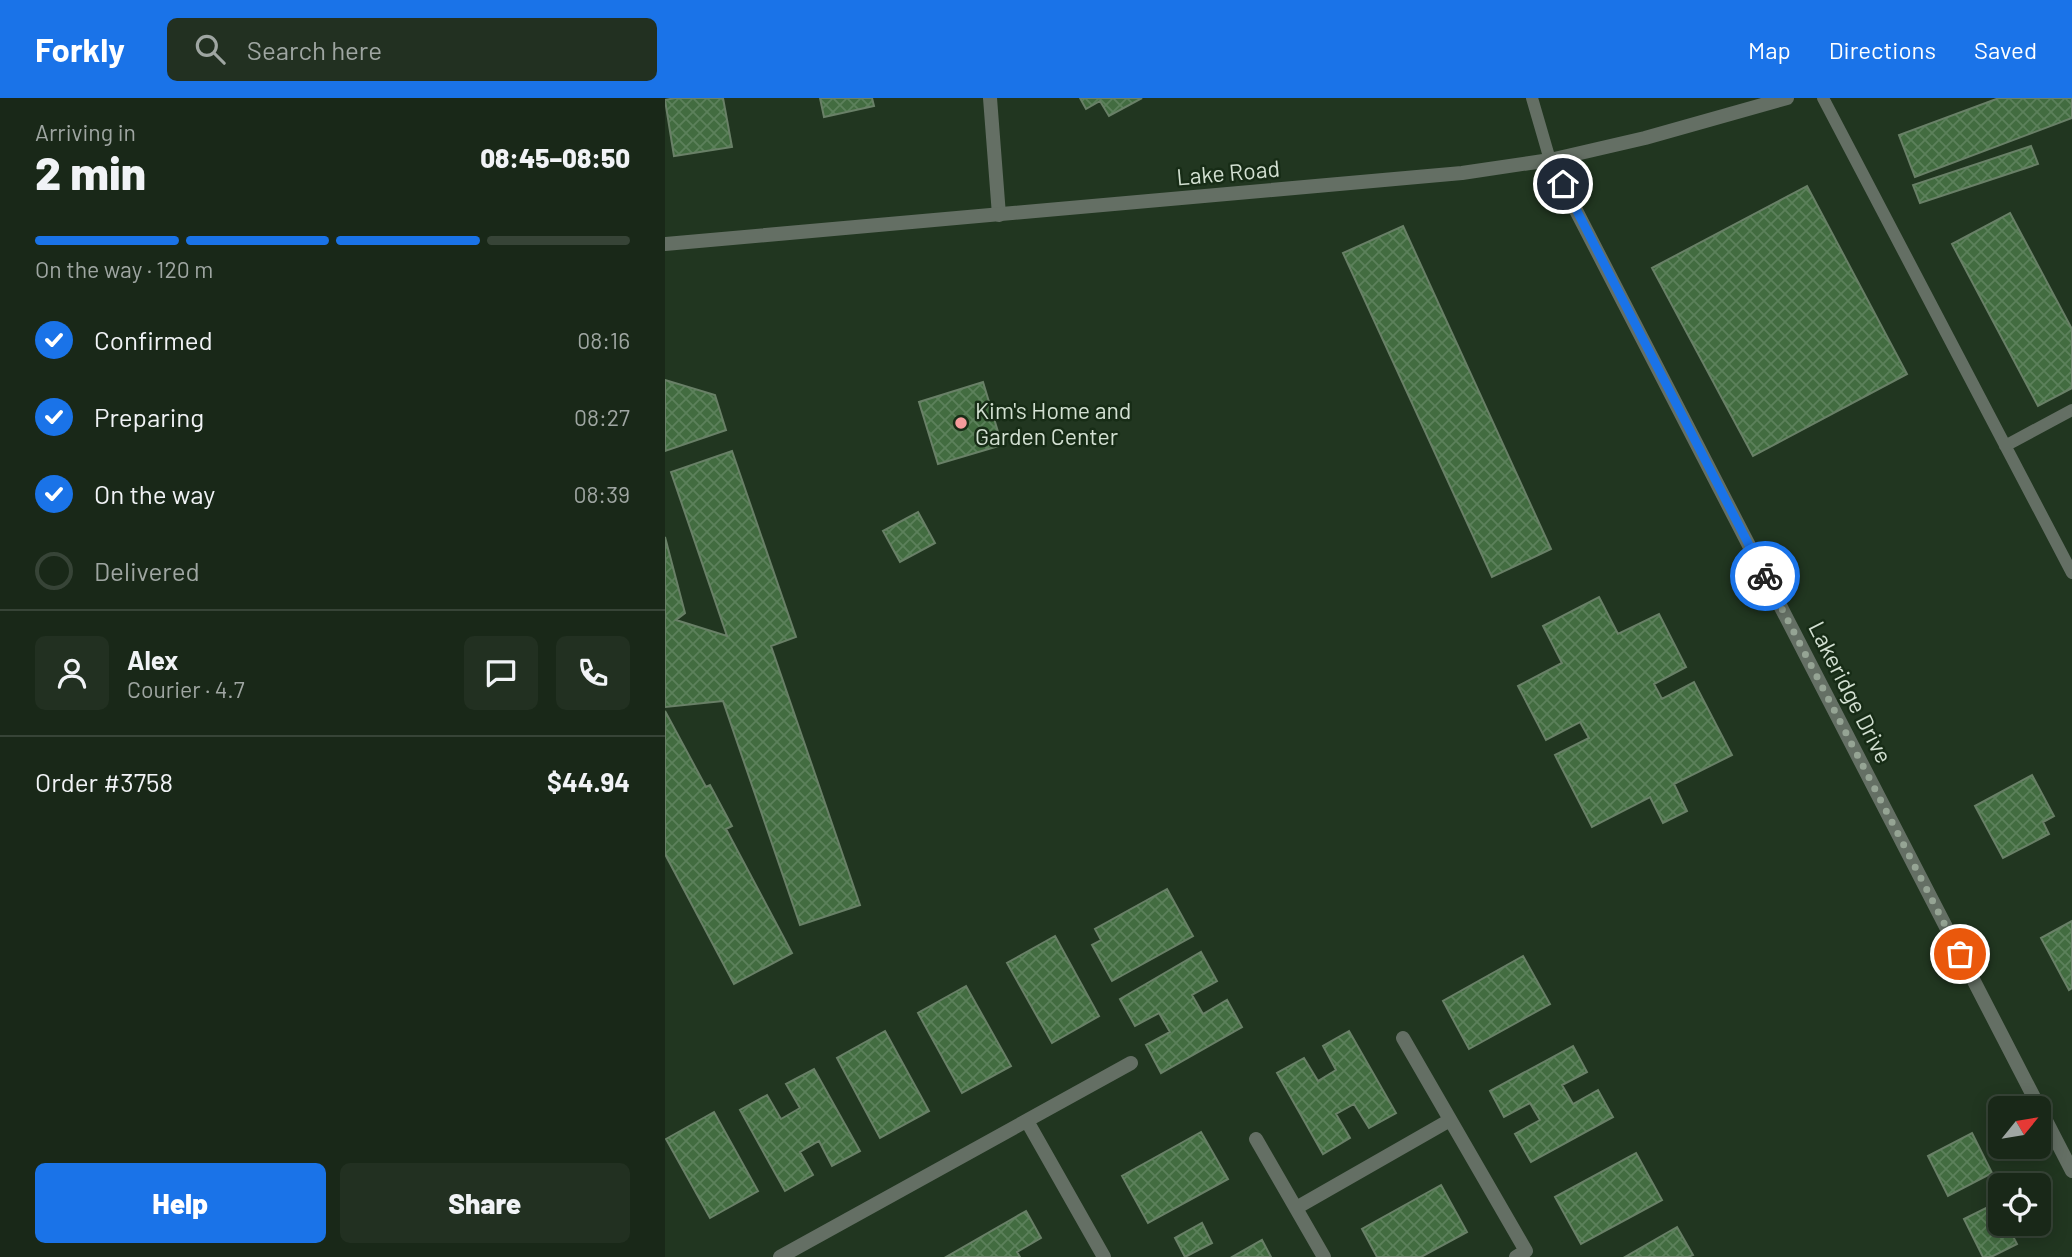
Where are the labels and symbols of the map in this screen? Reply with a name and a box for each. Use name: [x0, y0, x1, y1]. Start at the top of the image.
street label: Lake Road: [1175, 154, 1281, 190]
pin: [1533, 154, 1593, 214]
place label: Kim's Home and Garden Center: [975, 396, 1131, 450]
marker: Kim's Home and Garden Center: [953, 415, 969, 431]
courier: [1730, 541, 1800, 611]
street label: Lakeridge Drive: [1803, 616, 1899, 768]
pin: [1930, 924, 1990, 984]
north arrow: [1988, 1096, 2051, 1158]

